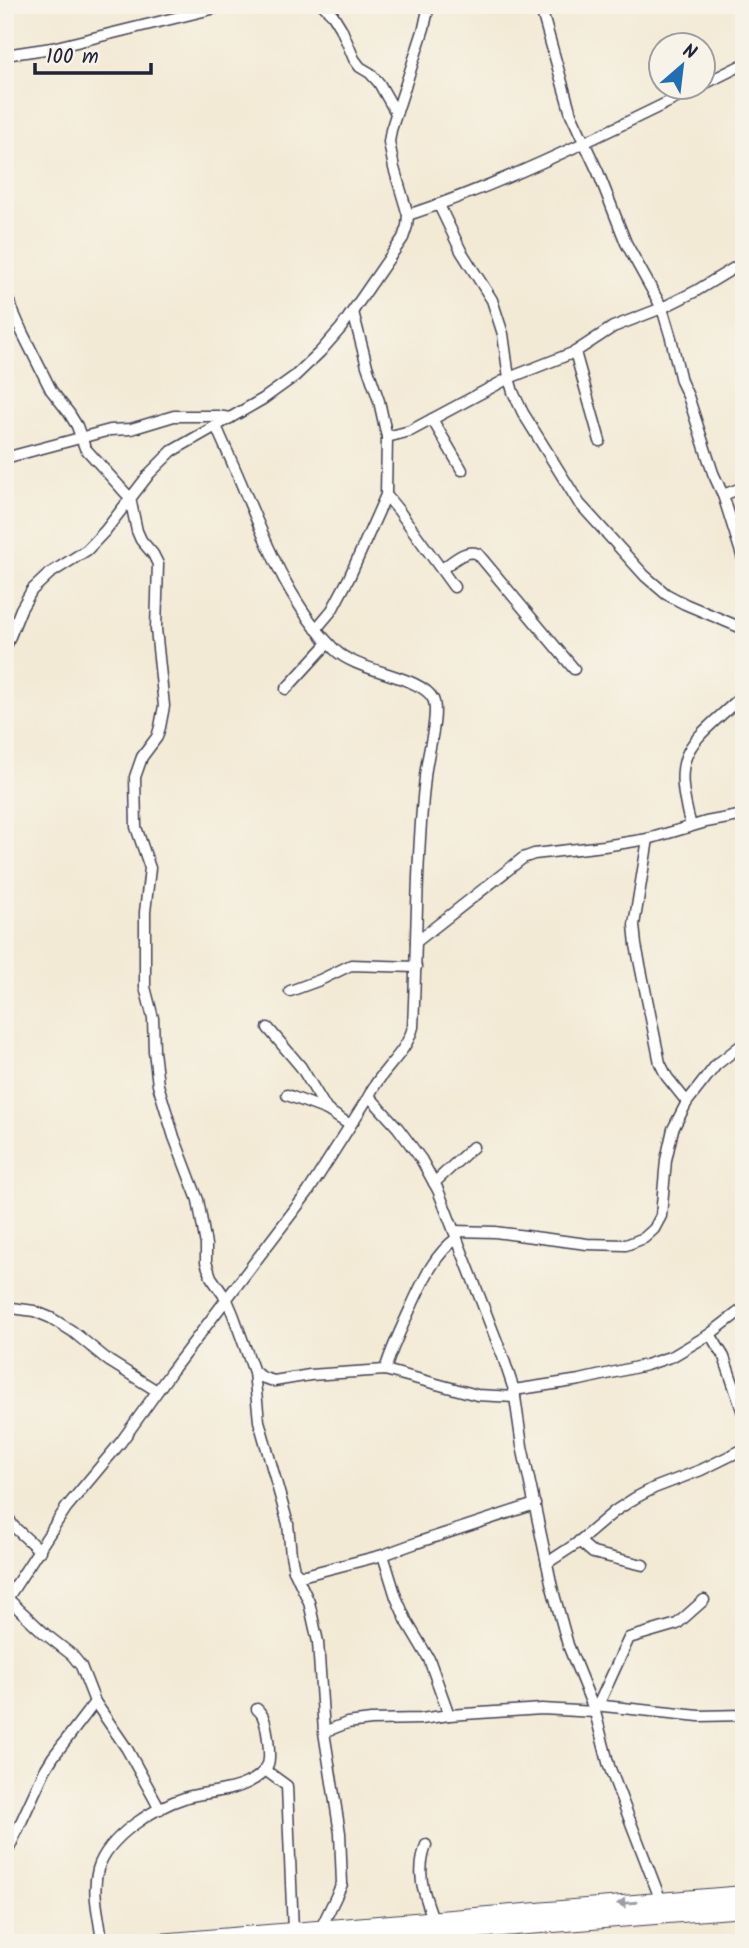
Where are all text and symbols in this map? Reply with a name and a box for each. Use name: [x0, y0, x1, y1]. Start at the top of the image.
scale bar: [35, 32, 150, 76]
north arrow: [648, 32, 718, 102]
text: N: [677, 37, 701, 69]
text: 100 m: [46, 41, 99, 74]
one-way arrow: [616, 1898, 638, 1909]

